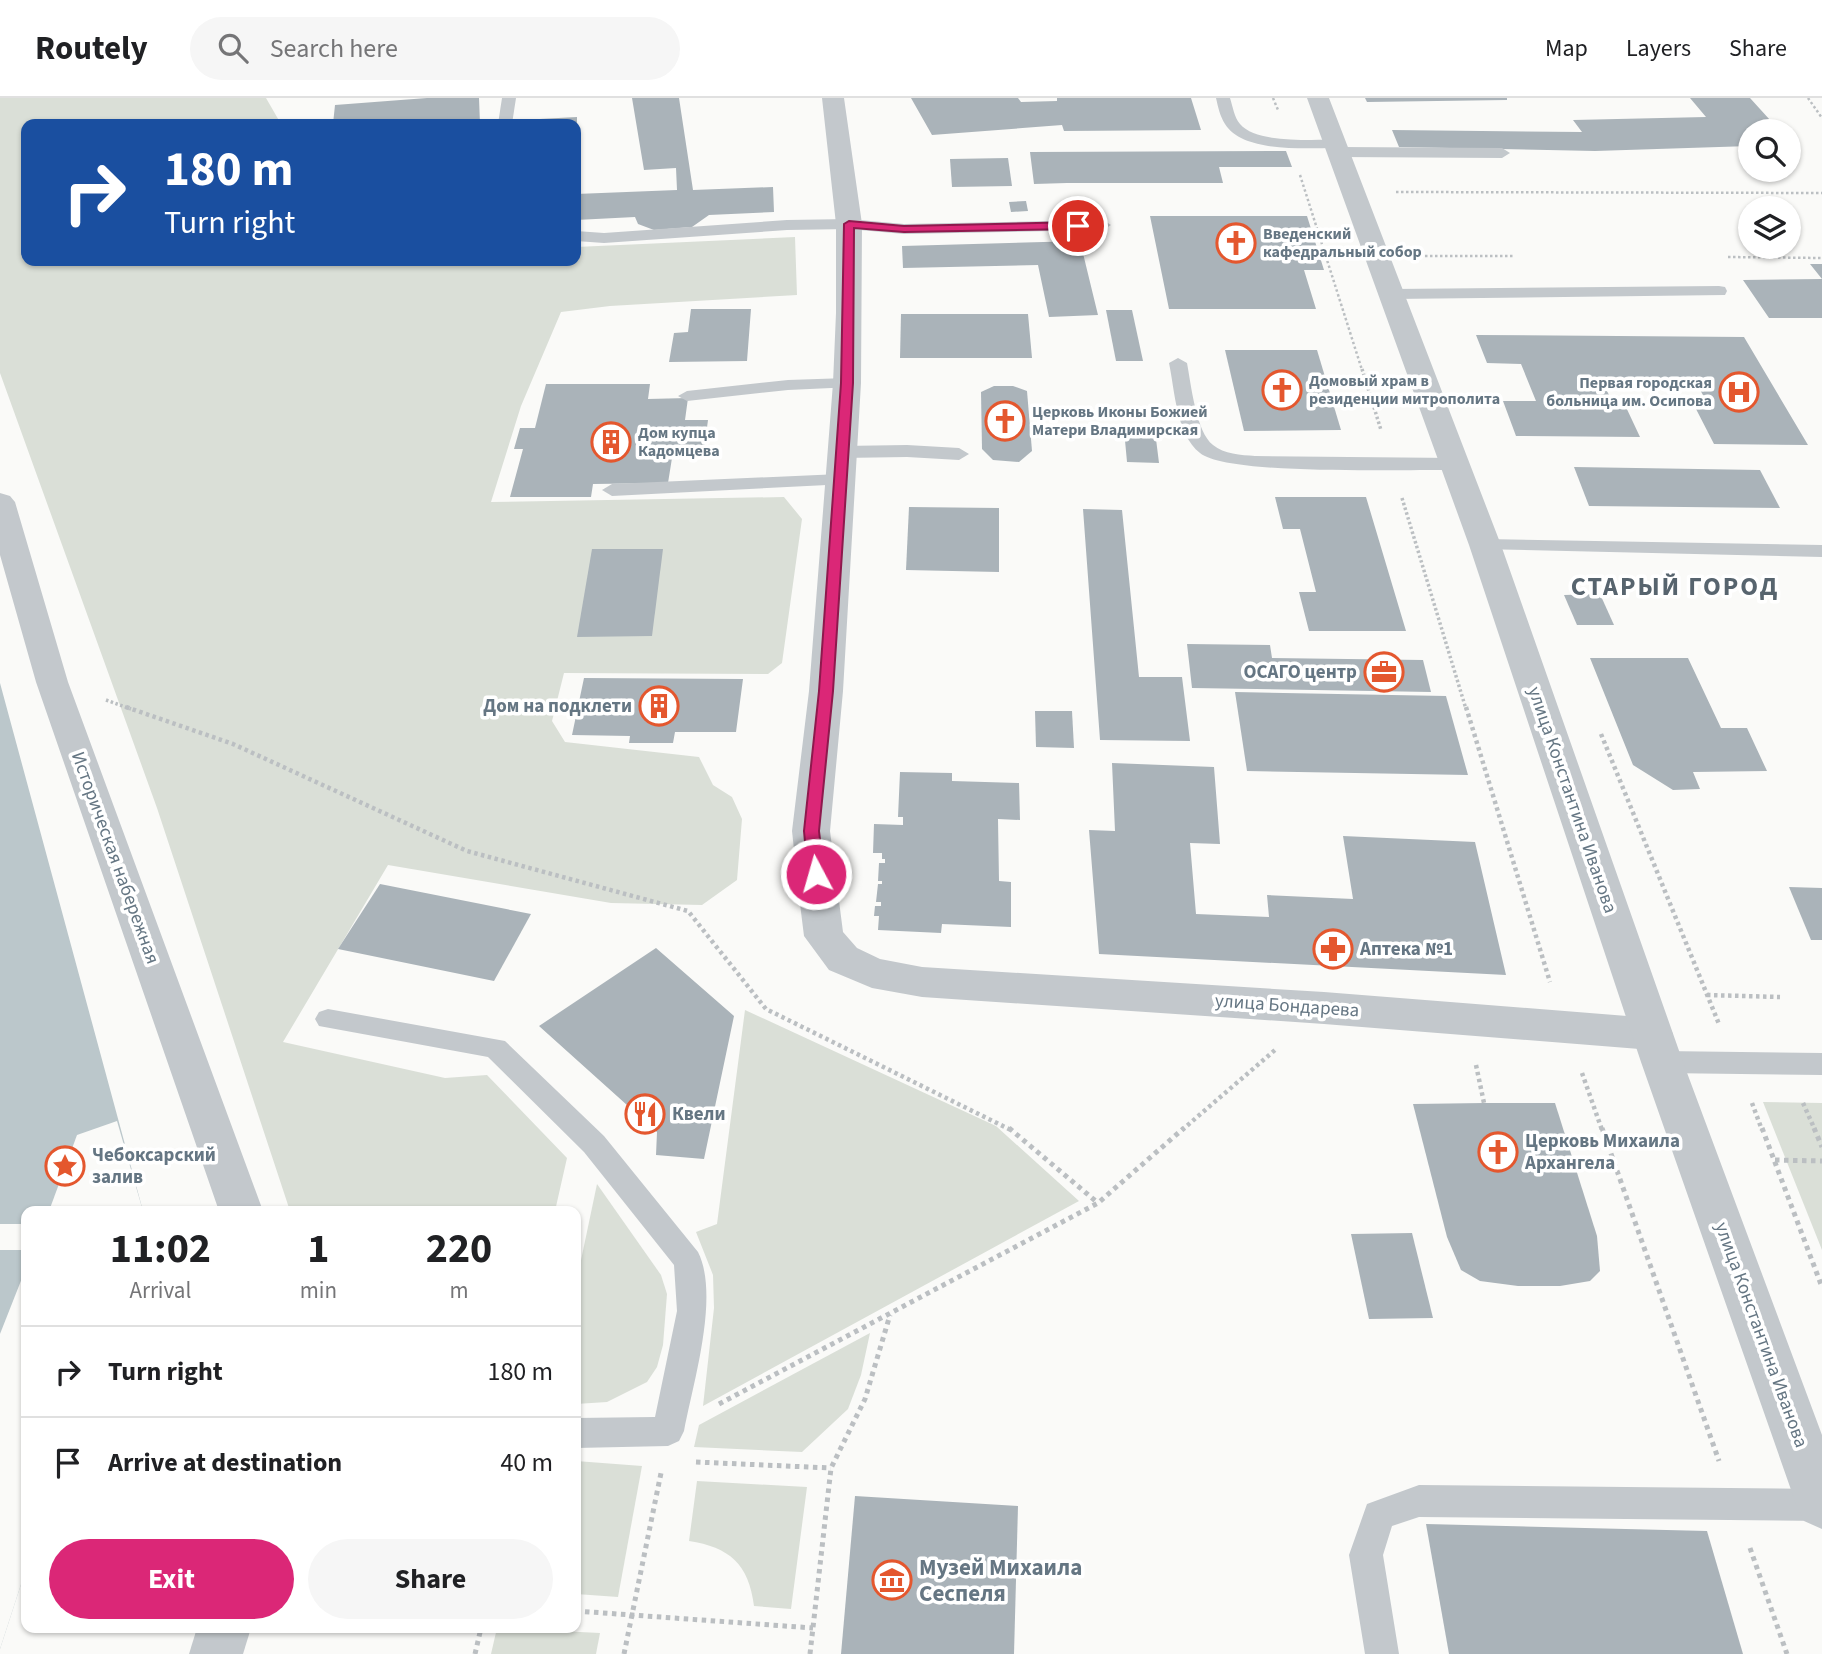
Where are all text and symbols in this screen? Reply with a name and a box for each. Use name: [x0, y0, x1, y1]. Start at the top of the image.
search box: [190, 17, 680, 80]
text: Routely: [35, 25, 148, 72]
icon: search: [214, 29, 252, 67]
text: Search here: [270, 30, 398, 67]
text: Map: [1545, 31, 1588, 66]
text: Layers: [1626, 31, 1691, 66]
text: Share: [1729, 31, 1787, 66]
map controls: [1738, 119, 1801, 259]
button: search: [1738, 119, 1801, 182]
text: 180 m: [164, 135, 293, 205]
icon: right: [49, 147, 140, 238]
pin: [1048, 196, 1108, 256]
button: layers: [1738, 196, 1801, 259]
text: Turn right: [164, 200, 295, 246]
icon: arrive: [1059, 207, 1097, 245]
church icon: Введенский кафедральный собор: [1215, 222, 1257, 264]
place label: Введенский кафедральный собор: [1263, 223, 1422, 263]
church icon: Домовый храм в резиденции митрополита: [1261, 369, 1303, 411]
place label: Домовый храм в резиденции митрополита: [1309, 370, 1500, 410]
hospital icon: Первая городская больница им. Осипова: [1718, 371, 1760, 413]
place label: Первая городская больница им. Осипова: [1546, 372, 1712, 412]
church icon: Церковь Иконы Божией Матери Владимирская: [984, 400, 1026, 442]
place label: Церковь Иконы Божией Матери Владимирская: [1032, 401, 1208, 441]
building icon: Дом купца Кадомцева: [590, 421, 632, 463]
place label: Дом купца Кадомцева: [638, 422, 720, 462]
district label: СТАРЫЙ ГОРОД: [1571, 568, 1779, 605]
office icon: ОСАГО центр: [1363, 651, 1405, 693]
place label: ОСАГО центр: [1244, 659, 1357, 686]
street label: улица Константина Иванова: [1520, 683, 1624, 917]
building icon: Дом на подклети: [638, 685, 680, 727]
place label: Дом на подклети: [483, 693, 632, 720]
street label: Историческая набережная: [64, 748, 166, 968]
position arrow: [779, 837, 853, 911]
pharmacy icon: Аптека №1: [1312, 928, 1354, 970]
place label: Аптека №1: [1359, 936, 1453, 963]
street label: улица Бондарева: [1214, 987, 1360, 1025]
restaurant icon: Квели: [624, 1093, 666, 1135]
place label: Квели: [672, 1101, 726, 1128]
place label: Церковь Михаила Архангела: [1524, 1128, 1680, 1177]
church icon: Церковь Михаила Архангела: [1477, 1131, 1519, 1173]
place label: Чебоксарский залив: [92, 1142, 216, 1191]
place icon: Чебоксарский залив: [44, 1145, 86, 1187]
text: 11:02: [110, 1219, 211, 1279]
text: 1: [307, 1219, 329, 1279]
text: 220: [426, 1219, 492, 1279]
street label: улица Константина Иванова: [1708, 1219, 1814, 1451]
text: Arrival: [129, 1274, 191, 1307]
text: min: [300, 1274, 337, 1307]
text: m: [449, 1274, 469, 1307]
icon: right: [49, 1353, 87, 1391]
text: Turn right: [108, 1353, 223, 1390]
text: 180 m: [487, 1353, 553, 1390]
icon: arrive: [49, 1444, 87, 1482]
text: Arrive at destination: [108, 1444, 342, 1481]
text: 40 m: [500, 1444, 553, 1481]
button: Exit: [49, 1539, 294, 1619]
button: Share: [308, 1539, 553, 1619]
place label: Музей Михаила Сеспеля: [919, 1551, 1082, 1610]
museum icon: Музей Михаила Сеспеля: [871, 1559, 913, 1601]

